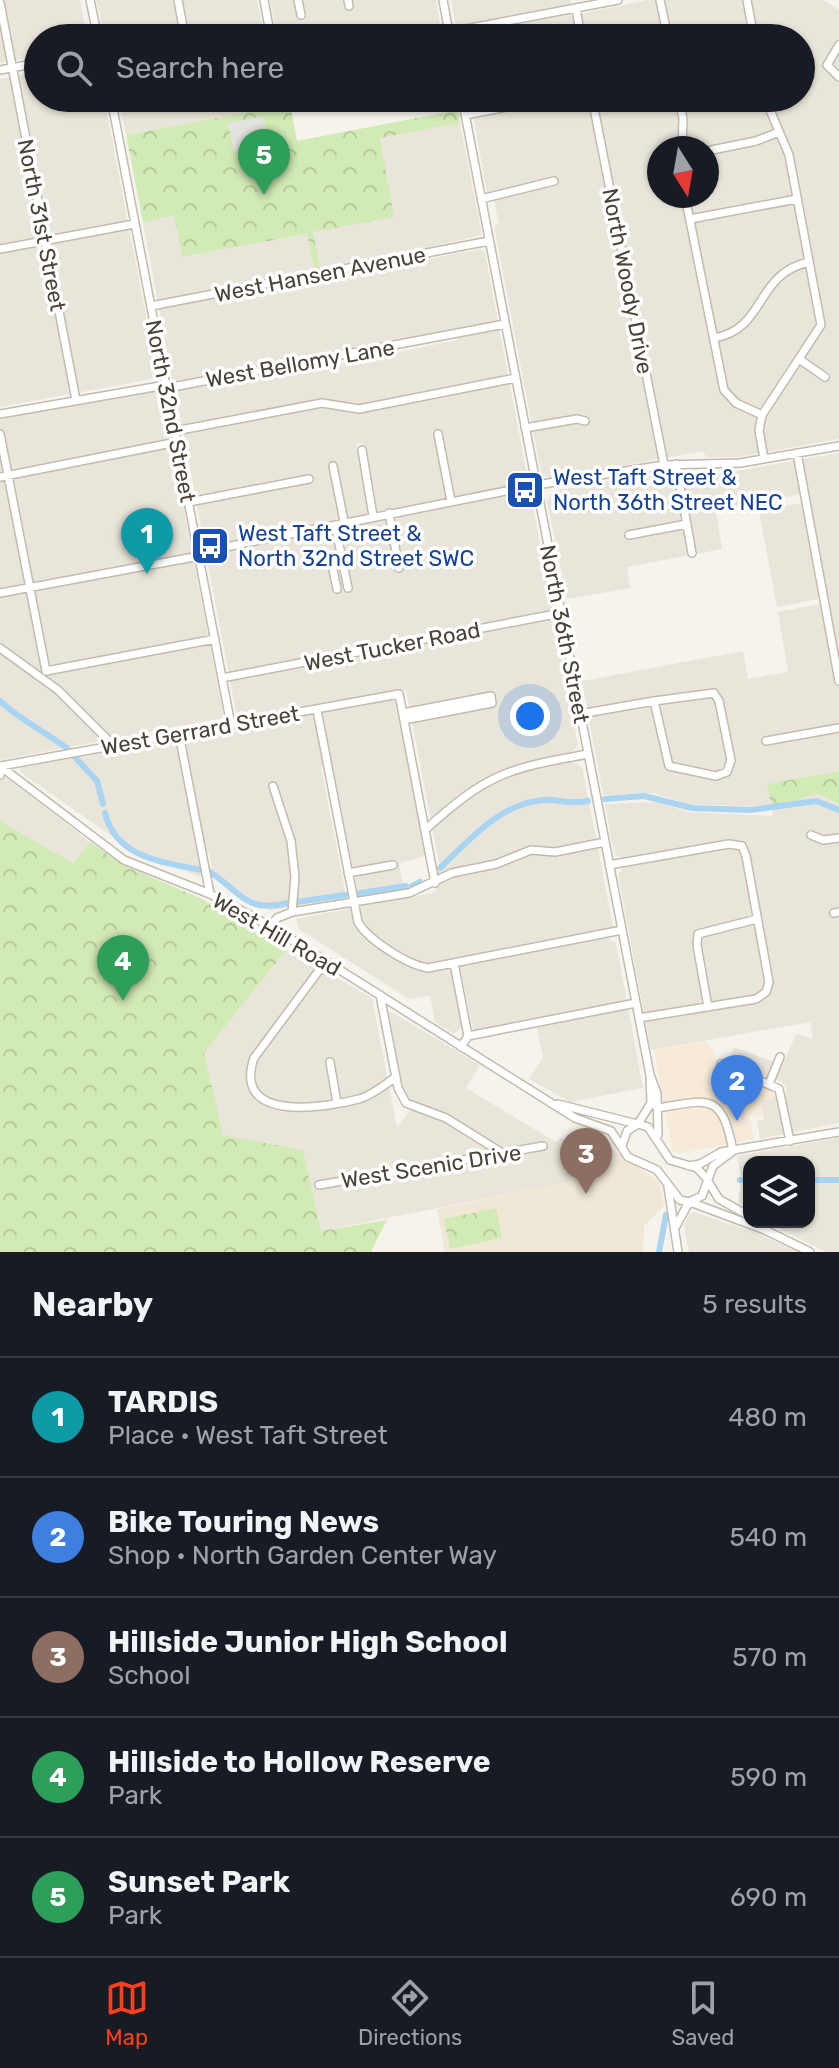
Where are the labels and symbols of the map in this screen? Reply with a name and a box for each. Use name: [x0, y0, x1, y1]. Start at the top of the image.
pin: 5: [238, 129, 290, 195]
north arrow: [647, 136, 719, 208]
street label: North 31st Street: [12, 137, 72, 314]
street label: North Woody Drive: [596, 186, 659, 376]
street label: West Hansen Avenue: [212, 241, 428, 308]
street label: North 32nd Street: [140, 318, 202, 505]
street label: West Bellomy Lane: [204, 334, 397, 393]
place label: West Taft Street & North 36th Street NEC: [553, 464, 783, 516]
bus stop icon: West Taft Street & North 36th Street NEC: [504, 469, 546, 511]
pin: 1: [121, 508, 173, 574]
place label: West Taft Street & North 32nd Street SWC: [238, 520, 474, 572]
bus stop icon: West Taft Street & North 32nd Street SWC: [189, 525, 231, 567]
street label: North 36th Street: [534, 543, 595, 726]
street label: West Tucker Road: [302, 616, 483, 677]
your location: [510, 696, 550, 736]
street label: West Gerrard Street: [99, 700, 302, 761]
street label: West Hill Road: [208, 887, 346, 982]
pin: 4: [97, 935, 149, 1001]
pin: 2: [711, 1055, 763, 1121]
pin: 3: [560, 1128, 612, 1194]
street label: West Scenic Drive: [339, 1139, 523, 1194]

